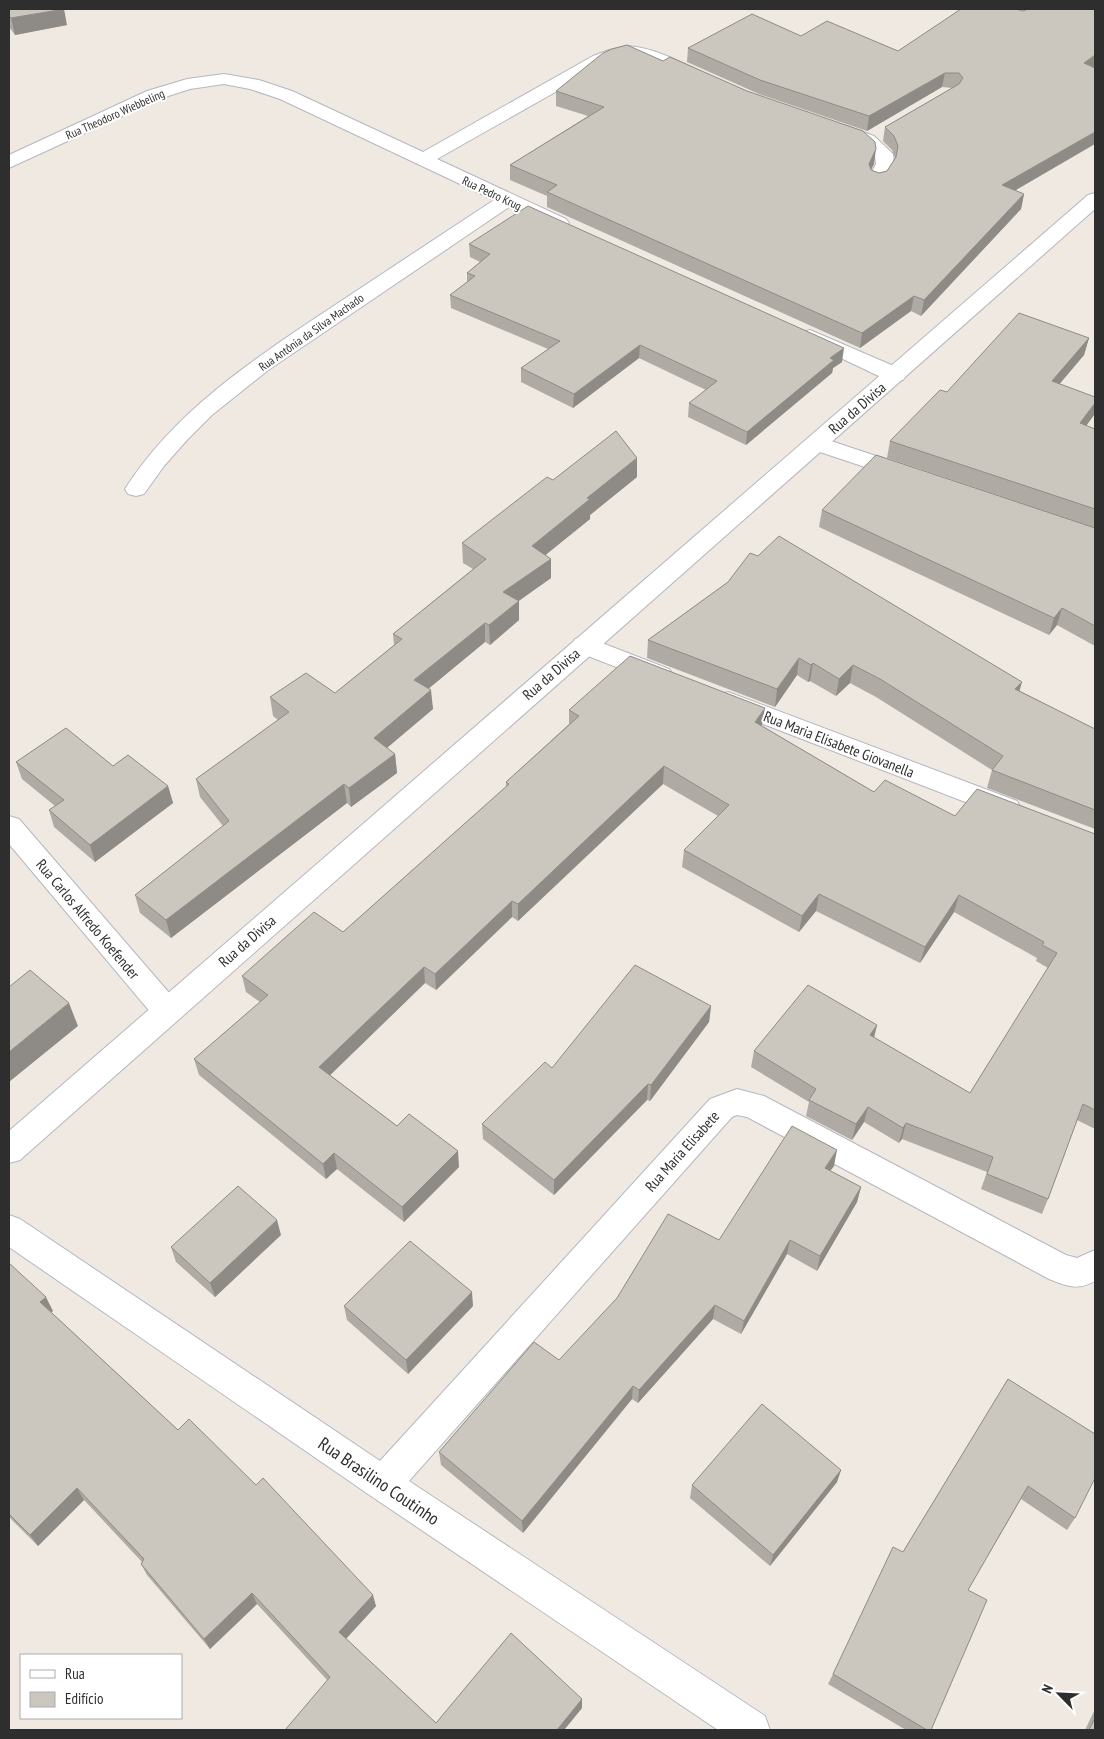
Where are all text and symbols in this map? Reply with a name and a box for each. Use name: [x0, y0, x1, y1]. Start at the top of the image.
street label: Rua Theodoro Wiebbeling: [63, 85, 167, 143]
street label: Rua Pedro Krug: [460, 173, 524, 213]
street label: Rua Antônia da Silva Machado: [256, 290, 366, 374]
street label: Rua da Divisa: [824, 378, 890, 438]
street label: Rua da Divisa: [518, 644, 584, 704]
street label: Rua Maria Elisabete Giovanella: [761, 706, 917, 782]
street label: Rua Carlos Alfredo Koefender: [32, 855, 144, 984]
street label: Rua da Divisa: [214, 911, 280, 971]
street label: Rua Maria Elisabete: [641, 1107, 723, 1195]
street label: Rua Brasilino Coutinho: [314, 1432, 444, 1530]
legend: [20, 1654, 182, 1719]
text: Rua: [65, 1664, 85, 1683]
north arrow: [1034, 1669, 1084, 1719]
text: N: [1037, 1682, 1057, 1696]
text: Edifício: [65, 1689, 103, 1708]

